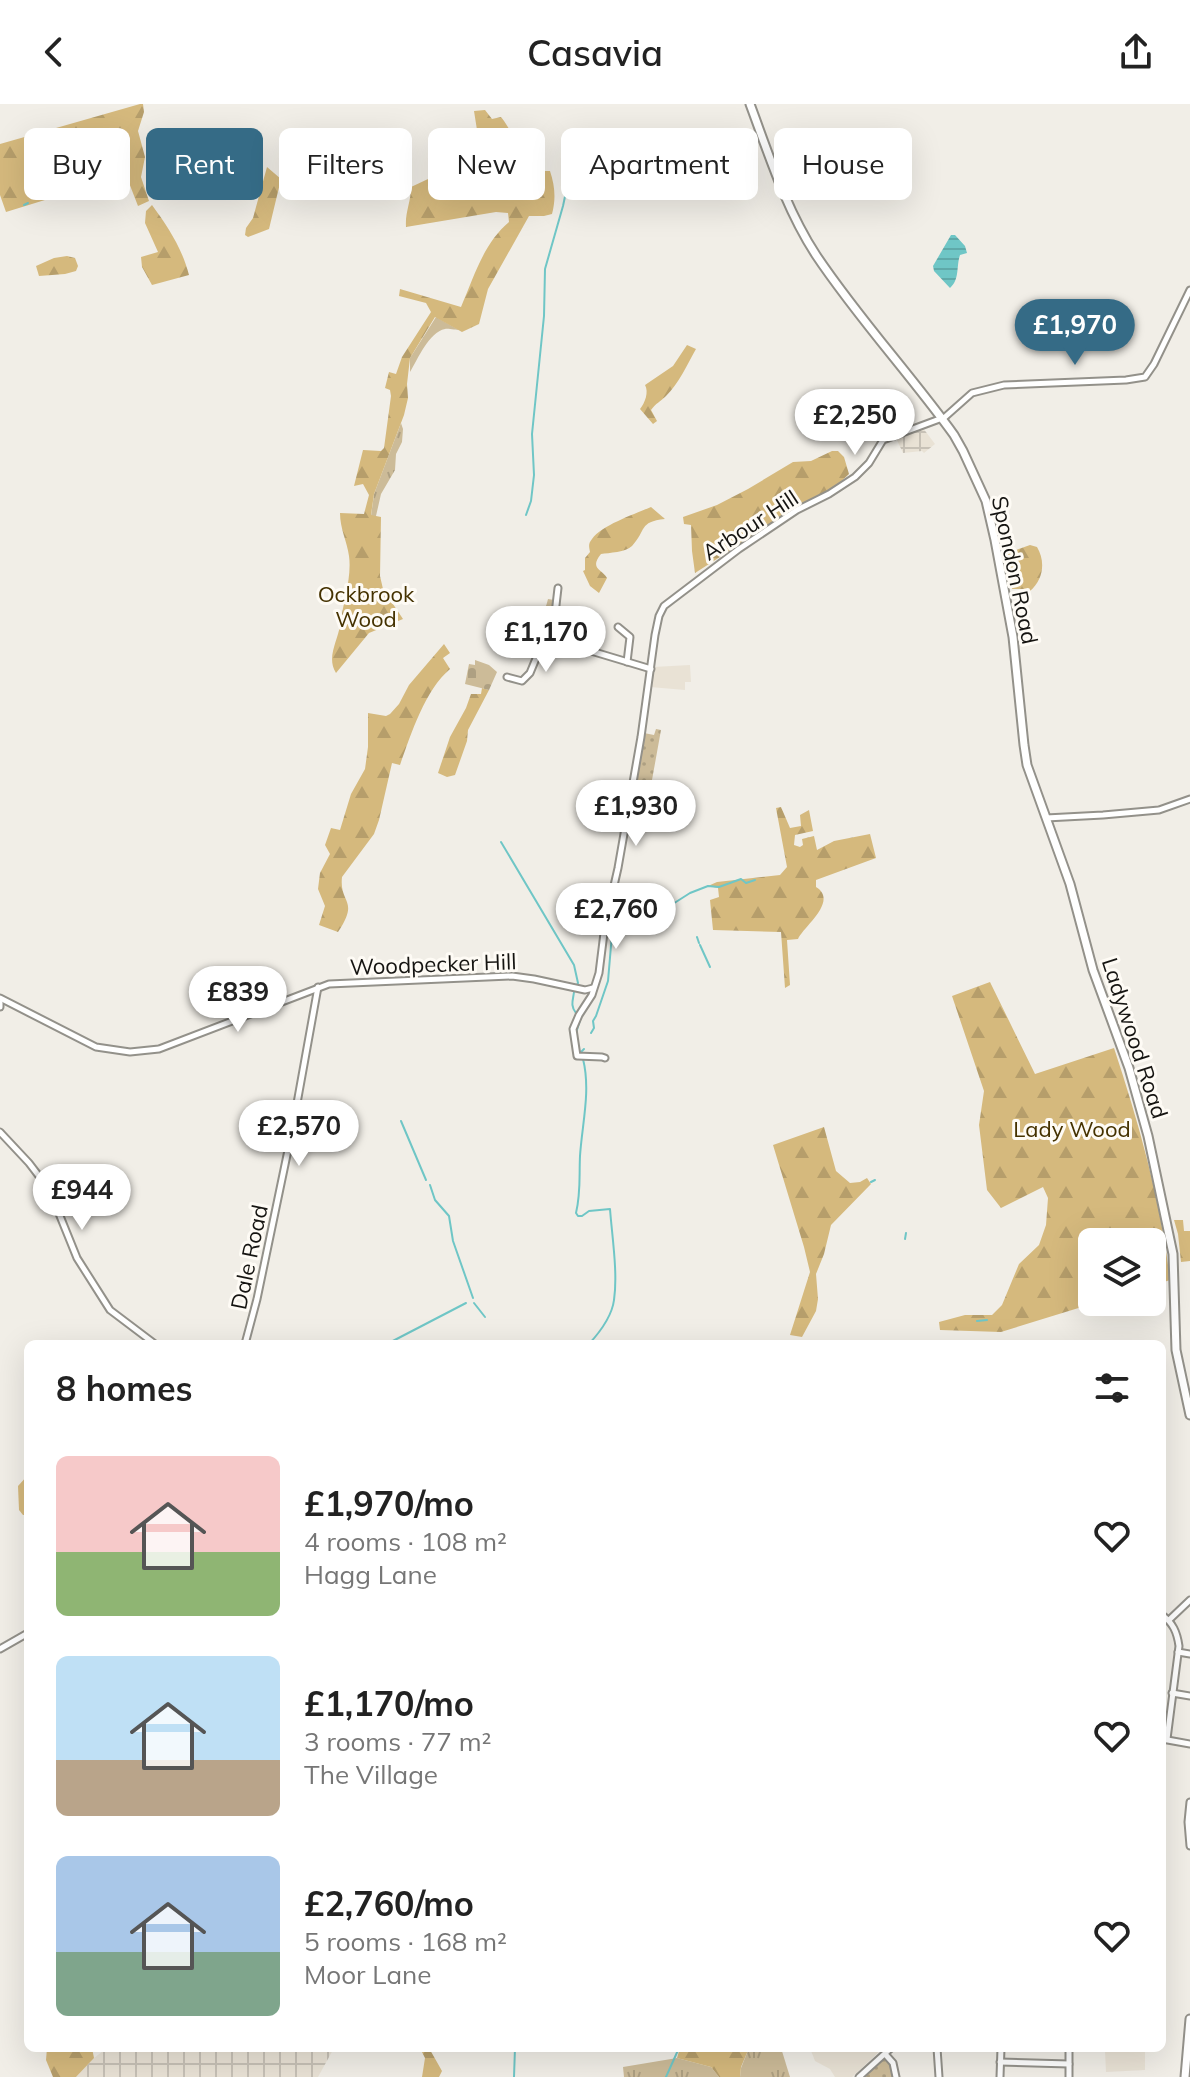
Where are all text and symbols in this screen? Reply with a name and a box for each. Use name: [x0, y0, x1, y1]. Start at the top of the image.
icon: back: [32, 30, 76, 74]
text: Casavia: [527, 30, 663, 75]
icon: share: [1114, 30, 1158, 74]
chip: Buy: [24, 128, 130, 200]
chip: Rent: [146, 128, 263, 200]
chip: Filters: [279, 128, 412, 200]
chip: New: [428, 128, 545, 200]
chip: Apartment: [561, 128, 758, 200]
chip: House: [774, 128, 912, 200]
pin: £1,970: [1010, 299, 1140, 367]
text: £1,970: [1033, 308, 1117, 341]
pin: £2,250: [790, 389, 920, 457]
text: £2,250: [813, 398, 897, 431]
street label: Arbour Hill: [697, 484, 803, 566]
street label: Spondon Road: [986, 493, 1044, 647]
park label: Ockbrook Wood: [318, 580, 415, 633]
pin: £1,170: [481, 606, 611, 674]
text: £1,170: [504, 615, 588, 648]
pin: £1,930: [571, 780, 701, 848]
text: £1,930: [594, 789, 678, 822]
pin: £2,760: [551, 883, 681, 951]
text: £2,760: [574, 892, 658, 925]
street label: Woodpecker Hill: [349, 947, 517, 981]
street label: Ladywood Road: [1096, 954, 1174, 1122]
pin: £839: [191, 966, 285, 1034]
text: £839: [207, 975, 269, 1008]
pin: £2,570: [234, 1100, 364, 1168]
text: £2,570: [257, 1109, 341, 1142]
park label: Lady Wood: [1013, 1115, 1131, 1143]
pin: £944: [35, 1164, 129, 1232]
text: £944: [51, 1173, 113, 1206]
street label: Dale Road: [224, 1202, 274, 1312]
map controls: [1078, 1228, 1166, 1316]
button: layers: [1078, 1228, 1166, 1316]
icon: filters: [1090, 1366, 1134, 1410]
text: 8 homes: [56, 1367, 193, 1410]
text: £1,970/mo: [304, 1482, 474, 1525]
icon: home: [120, 1488, 216, 1584]
icon: heart: [1090, 1514, 1134, 1558]
text: 4 rooms · 108 m²: [304, 1525, 507, 1558]
text: Hagg Lane: [304, 1558, 437, 1591]
text: £1,170/mo: [304, 1682, 474, 1725]
icon: home: [120, 1688, 216, 1784]
icon: heart: [1090, 1714, 1134, 1758]
text: 3 rooms · 77 m²: [304, 1725, 491, 1758]
text: The Village: [304, 1758, 438, 1791]
text: £2,760/mo: [304, 1882, 474, 1925]
icon: home: [120, 1888, 216, 1984]
icon: heart: [1090, 1914, 1134, 1958]
text: 5 rooms · 168 m²: [304, 1925, 507, 1958]
text: Moor Lane: [304, 1958, 431, 1991]

